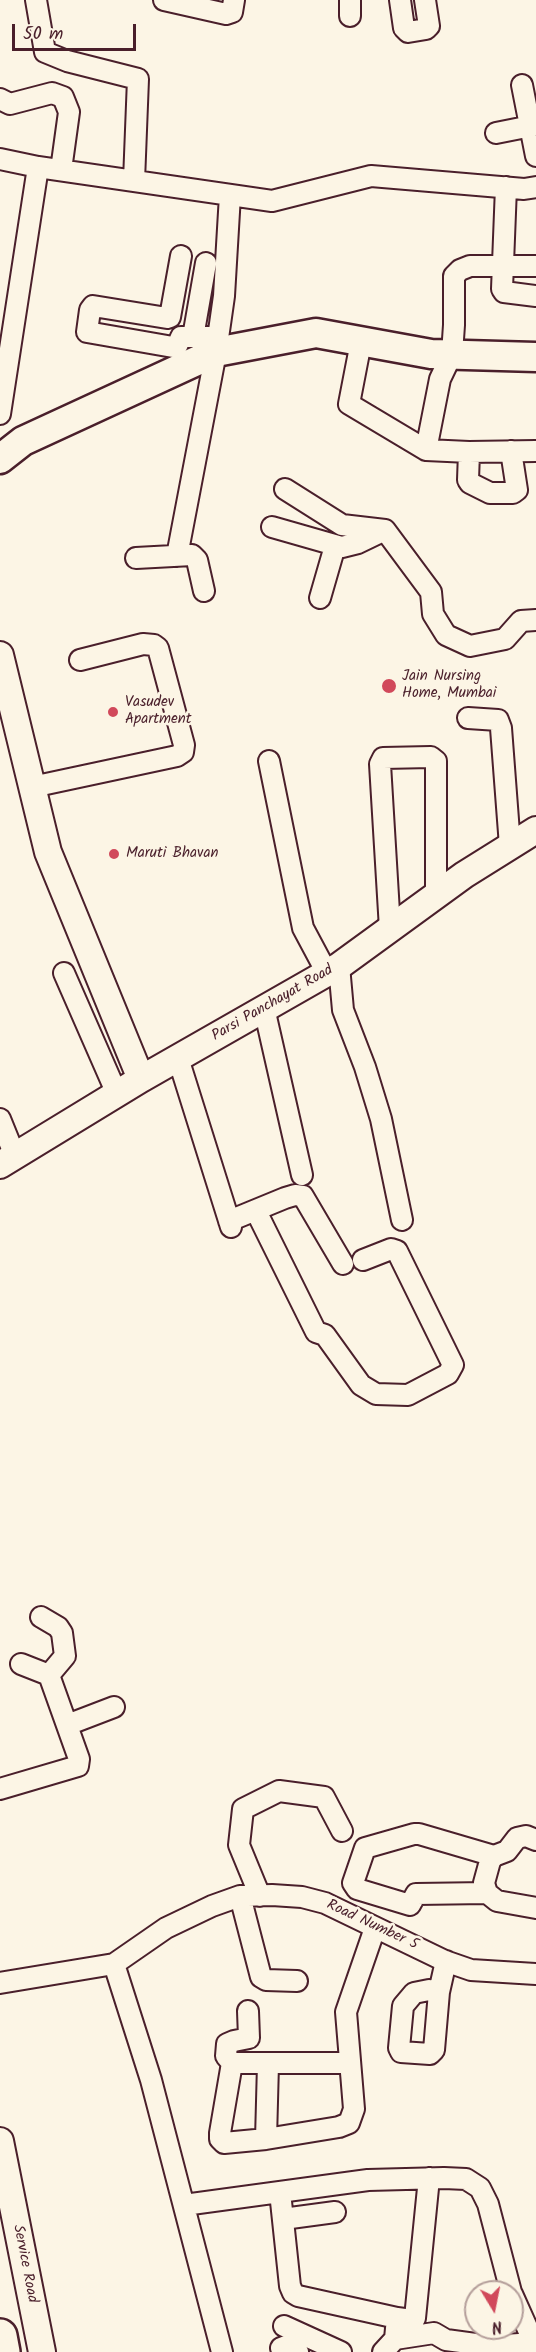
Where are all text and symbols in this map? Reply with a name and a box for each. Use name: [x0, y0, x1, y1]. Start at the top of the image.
scale bar: [15, 12, 140, 50]
text: 50 m: [23, 20, 63, 49]
place label: Jain Nursing Home, Mumbai: [402, 668, 496, 703]
marker: Jain Nursing Home, Mumbai: [380, 677, 398, 695]
place label: Vasudev Apartment: [125, 694, 192, 729]
marker: Vasudev Apartment: [106, 705, 120, 719]
place label: Maruti Bhavan: [126, 845, 218, 863]
marker: Maruti Bhavan: [107, 847, 121, 861]
street label: Parsi Panchayat Road: [209, 962, 337, 1046]
street label: Road Number 5: [323, 1897, 421, 1955]
street label: Service Road: [8, 2223, 40, 2305]
north arrow: [464, 2280, 524, 2340]
text: N: [490, 2313, 504, 2339]

